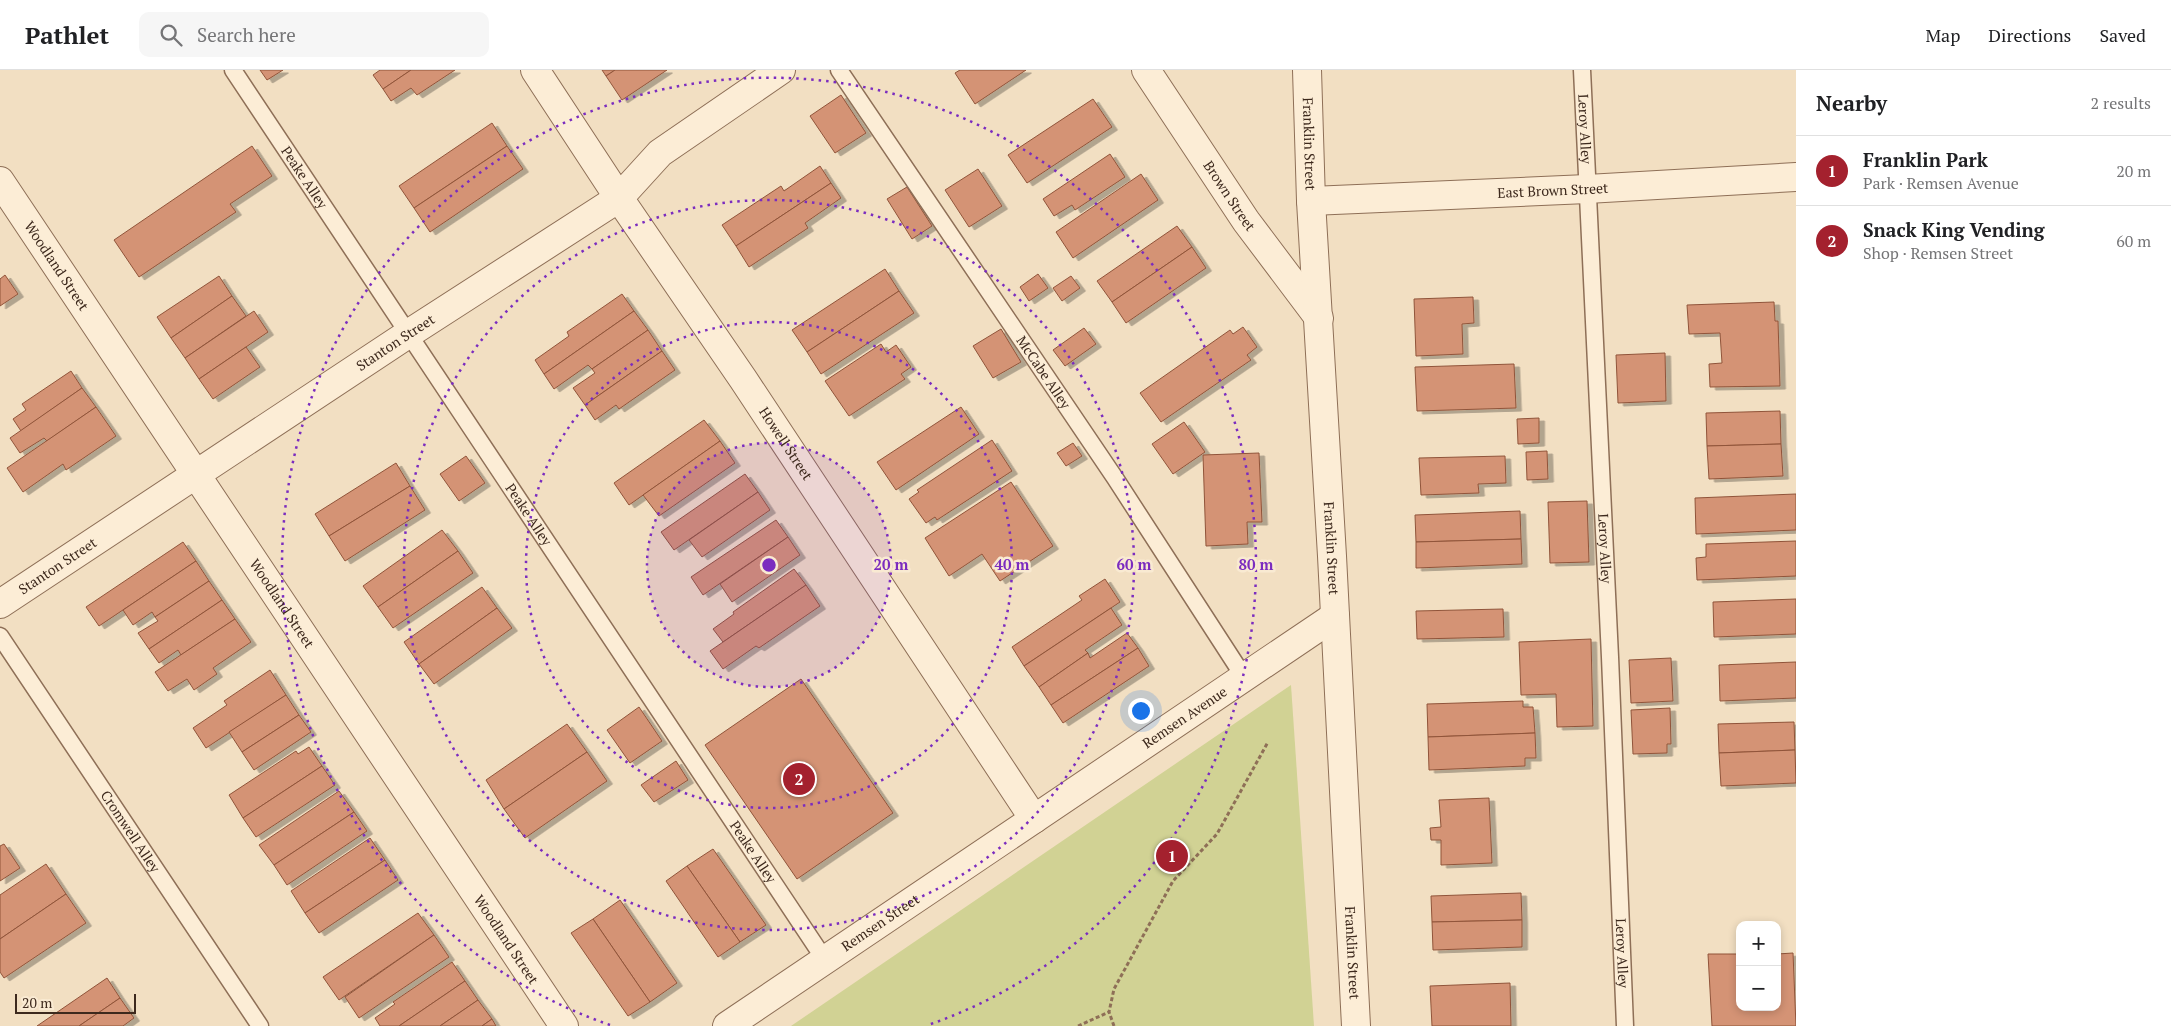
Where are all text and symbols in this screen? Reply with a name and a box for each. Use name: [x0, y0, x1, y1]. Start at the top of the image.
search box: [139, 12, 489, 57]
text: Pathlet: [25, 19, 109, 51]
icon: search: [157, 21, 185, 49]
text: Search here: [197, 22, 296, 47]
text: Map: [1925, 23, 1960, 47]
text: Directions: [1988, 23, 2071, 47]
text: Saved: [2099, 23, 2146, 47]
text: Nearby: [1816, 89, 1887, 117]
text: 2 results: [2091, 92, 2151, 114]
street label: Leroy Alley: [1574, 94, 1597, 165]
street label: Franklin Street: [1299, 97, 1321, 192]
street label: Peake Alley: [277, 142, 333, 213]
text: Franklin Park: [1863, 147, 1988, 172]
street label: Brown Street: [1200, 157, 1261, 235]
text: 1: [1827, 160, 1837, 182]
text: 20 m: [2116, 160, 2151, 182]
text: Park · Remsen Avenue: [1863, 172, 2019, 194]
street label: East Brown Street: [1497, 178, 1609, 202]
street label: Woodland Street: [20, 217, 94, 315]
text: Snack King Vending: [1863, 217, 2045, 242]
text: 2: [1827, 230, 1837, 252]
text: 60 m: [2116, 230, 2151, 252]
text: Shop · Remsen Street: [1863, 242, 2013, 264]
street label: Stanton Street: [352, 309, 439, 375]
street label: McCabe Alley: [1012, 332, 1076, 413]
street label: Howell Street: [755, 403, 818, 484]
street label: Peake Alley: [502, 479, 557, 550]
street label: Franklin Street: [1320, 501, 1344, 596]
street label: Leroy Alley: [1594, 513, 1617, 585]
street label: Stanton Street: [14, 532, 101, 598]
text: 20 m: [874, 554, 909, 574]
text: 40 m: [995, 554, 1030, 574]
text: 60 m: [1117, 554, 1152, 574]
text: 80 m: [1239, 554, 1274, 574]
street label: Woodland Street: [246, 555, 320, 652]
centre of rings: [760, 556, 778, 574]
street label: Remsen Avenue: [1138, 682, 1230, 752]
your location: [1128, 698, 1154, 724]
pin: 2: [783, 760, 815, 798]
street label: Cromwell Alley: [97, 787, 165, 877]
street label: Peake Alley: [726, 817, 782, 887]
pin: 1: [1156, 837, 1188, 875]
street label: Remsen Street: [837, 889, 923, 955]
street label: Woodland Street: [470, 891, 544, 988]
street label: Franklin Street: [1341, 906, 1365, 1001]
street label: Leroy Alley: [1612, 918, 1633, 989]
map controls: [1736, 921, 1781, 1011]
button: +: [1736, 921, 1781, 966]
button: −: [1736, 966, 1781, 1011]
scale bar: [15, 991, 136, 1014]
text: 20 m: [22, 993, 52, 1012]

